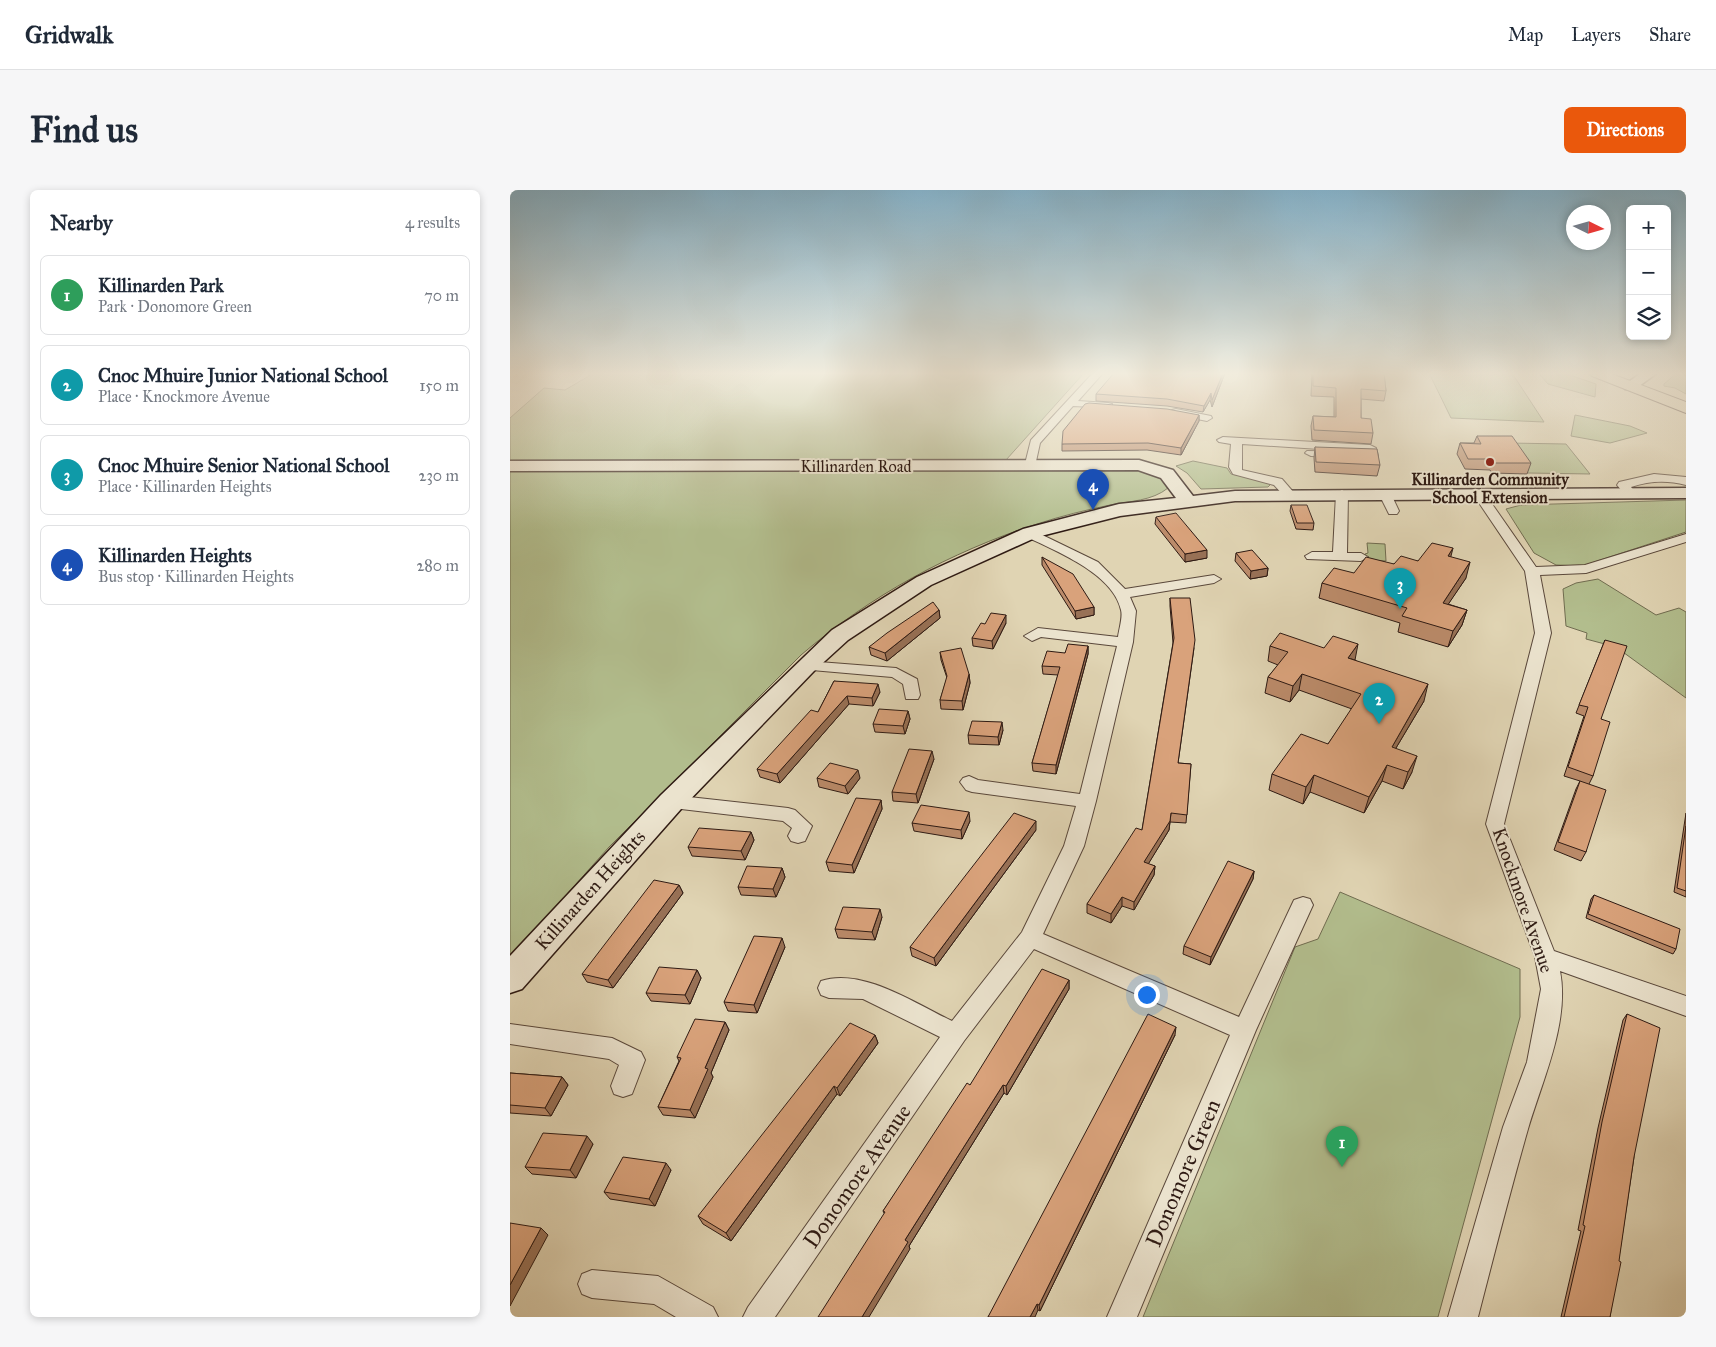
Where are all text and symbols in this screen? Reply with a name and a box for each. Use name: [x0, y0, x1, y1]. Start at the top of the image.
text: Gridwalk: [25, 20, 113, 50]
text: Map: [1508, 24, 1543, 46]
text: Layers: [1571, 24, 1621, 46]
text: Share: [1649, 24, 1691, 46]
button: Directions: [1564, 107, 1686, 153]
text: Find us: [30, 109, 138, 152]
north arrow: [1566, 205, 1611, 250]
map controls: [1626, 205, 1671, 340]
button: +: [1626, 205, 1671, 250]
text: Nearby: [50, 210, 113, 236]
text: 4 results: [405, 213, 460, 232]
button: −: [1626, 250, 1671, 295]
text: Killinarden Park: [98, 274, 224, 297]
text: 1: [64, 286, 70, 305]
text: 70 m: [424, 286, 459, 305]
button: layers: [1626, 295, 1671, 340]
text: Park · Donomore Green: [98, 297, 252, 316]
text: Cnoc Mhuire Junior National School: [98, 364, 388, 387]
text: 2: [63, 376, 71, 395]
text: 150 m: [419, 376, 459, 395]
text: Place · Knockmore Avenue: [98, 387, 270, 406]
text: Cnoc Mhuire Senior National School: [98, 454, 389, 477]
marker: Killinarden Community School Extension: [1484, 456, 1496, 468]
street label: Killinarden Road: [800, 457, 912, 476]
text: 3: [64, 466, 70, 485]
text: 230 m: [419, 466, 459, 485]
pin: 4: [1077, 469, 1109, 510]
place label: Killinarden Community School Extension: [1411, 470, 1570, 507]
text: Place · Killinarden Heights: [98, 477, 272, 496]
text: Killinarden Heights: [98, 544, 252, 567]
text: 4: [63, 556, 71, 575]
text: 280 m: [416, 556, 459, 575]
text: Bus stop · Killinarden Heights: [98, 567, 294, 586]
pin: 3: [1384, 568, 1416, 609]
pin: 2: [1363, 683, 1395, 724]
street label: Knockmore Avenue: [1487, 824, 1559, 976]
street label: Killinarden Heights: [530, 825, 651, 955]
your location: [1134, 982, 1160, 1008]
street label: Donomore Green: [1140, 1095, 1226, 1251]
street label: Donomore Avenue: [797, 1099, 917, 1253]
pin: 1: [1326, 1126, 1358, 1167]

